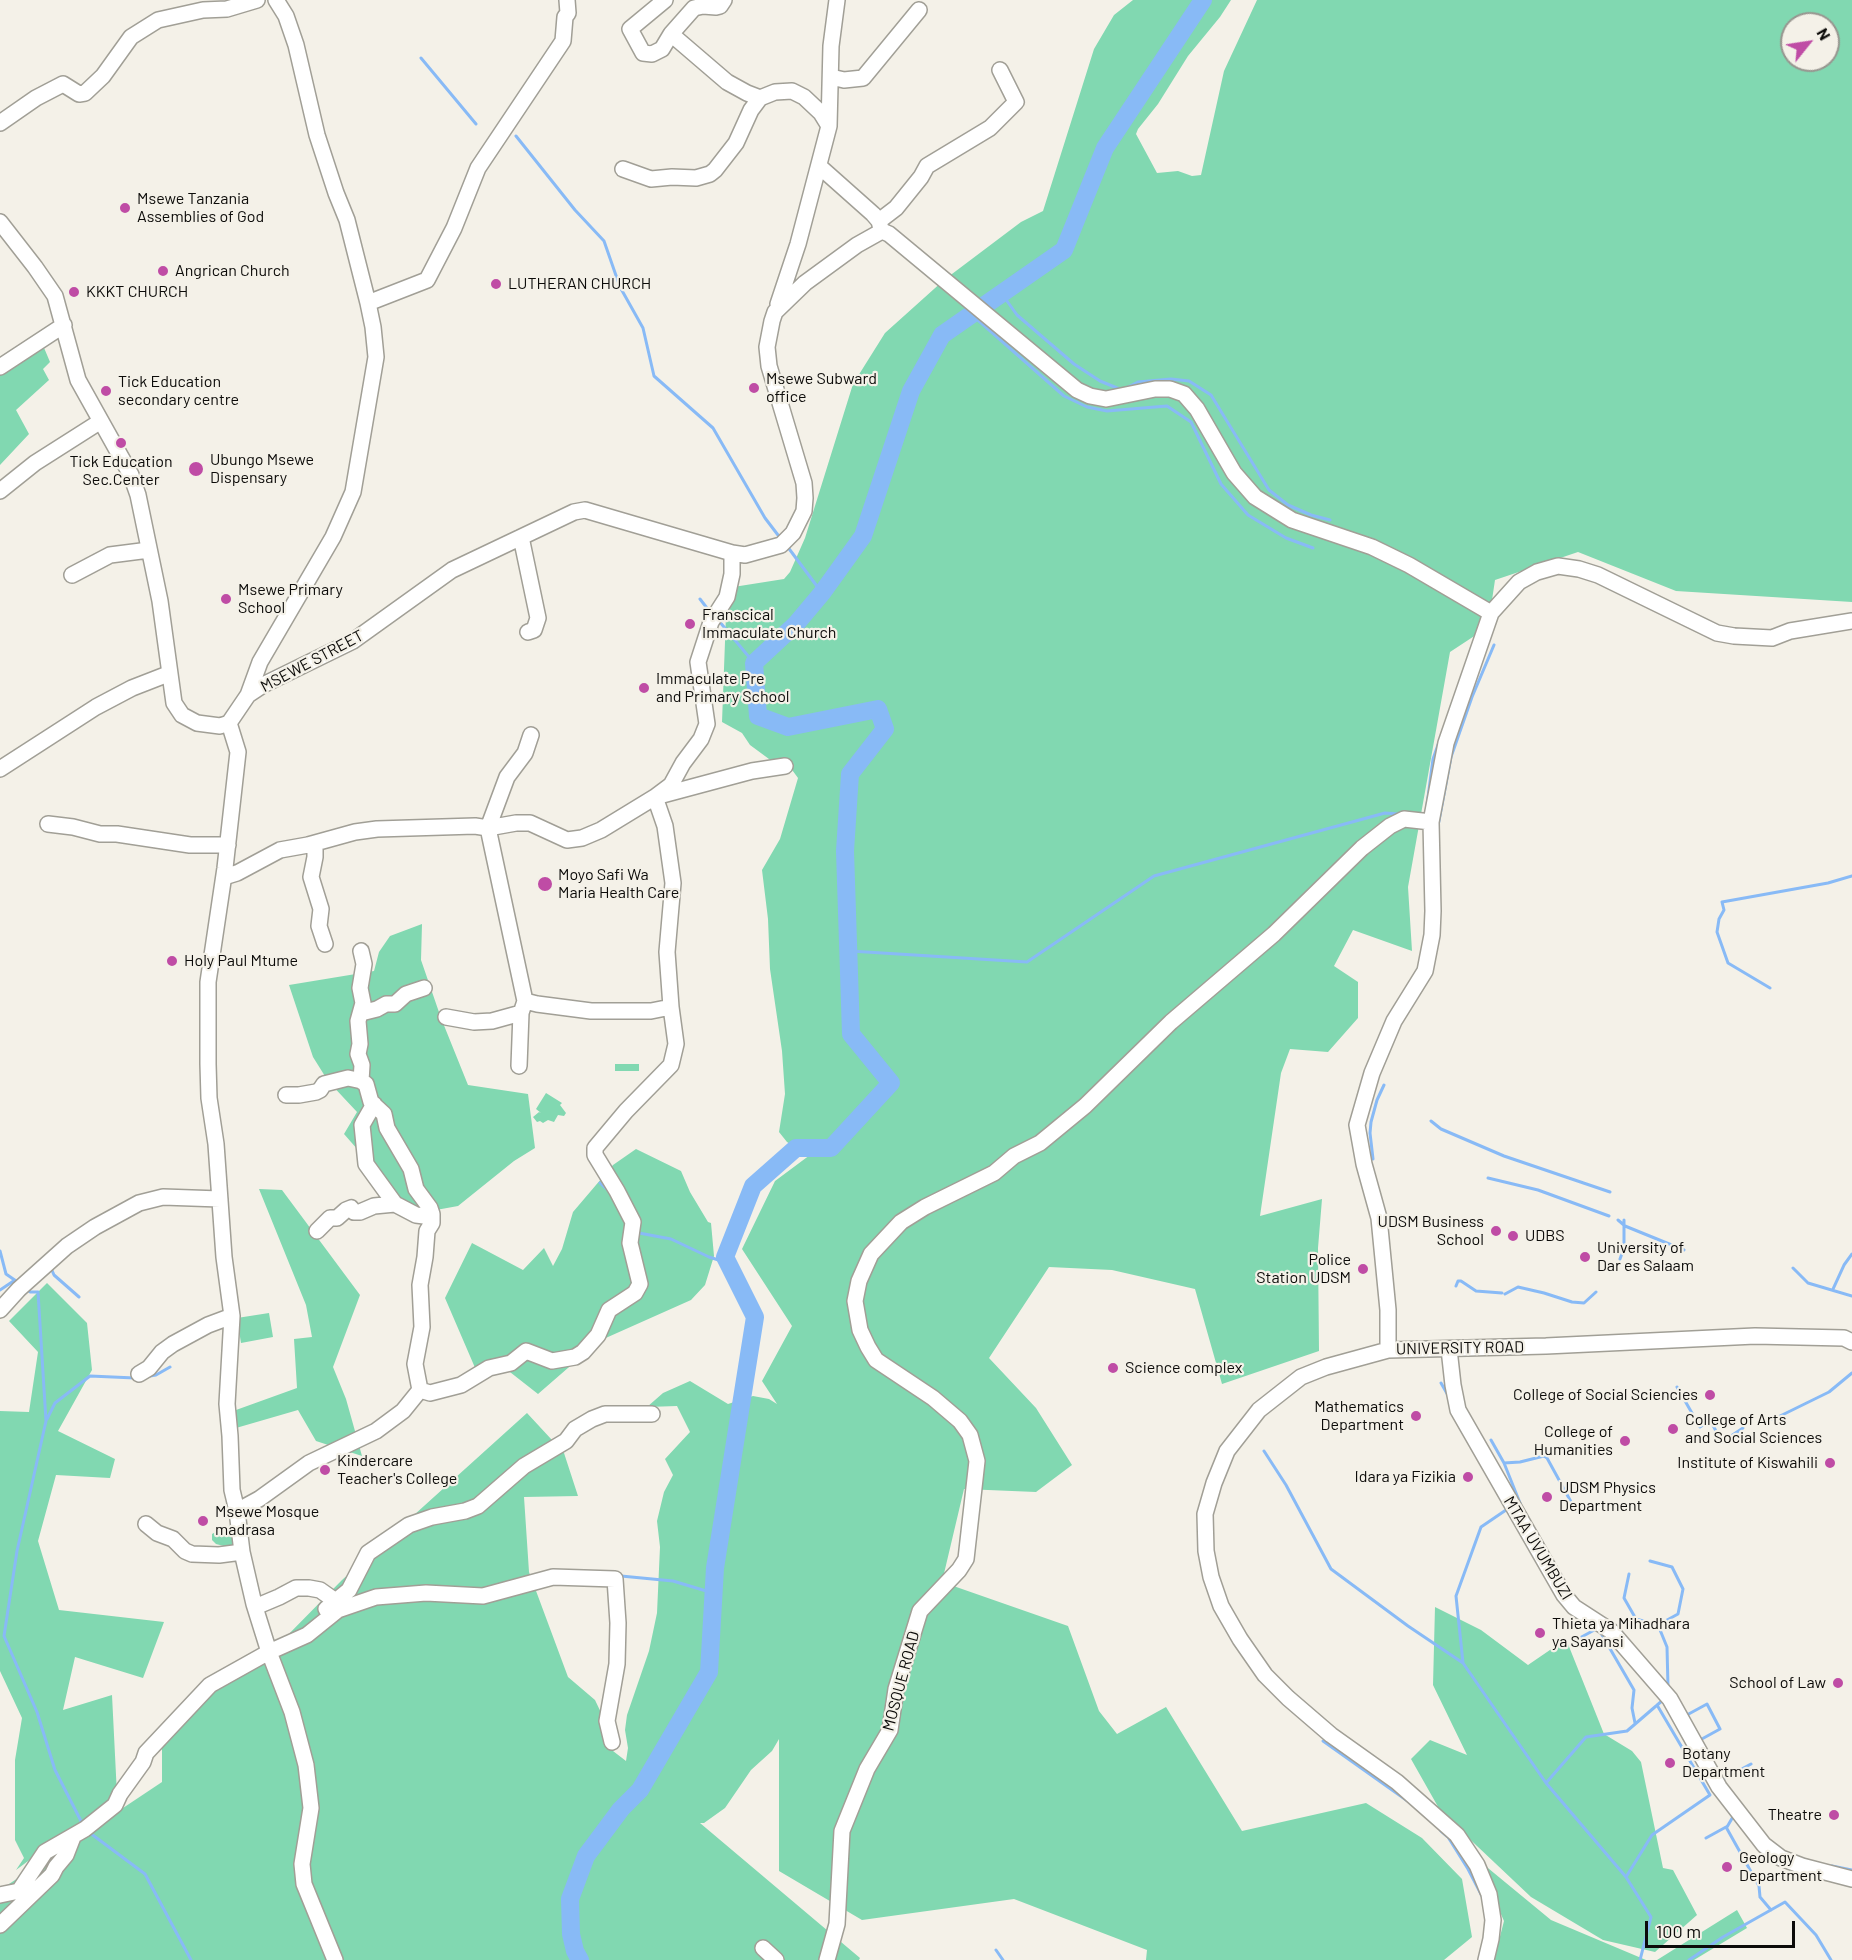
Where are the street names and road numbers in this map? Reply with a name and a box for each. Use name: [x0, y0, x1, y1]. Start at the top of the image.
street label: MSEWE STREET: [257, 626, 367, 696]
street label: UNIVERSITY ROAD: [1396, 1337, 1524, 1359]
street label: MTAA UVUMBUZI: [1500, 1493, 1576, 1603]
street label: MOSQUE ROAD: [878, 1629, 924, 1733]

